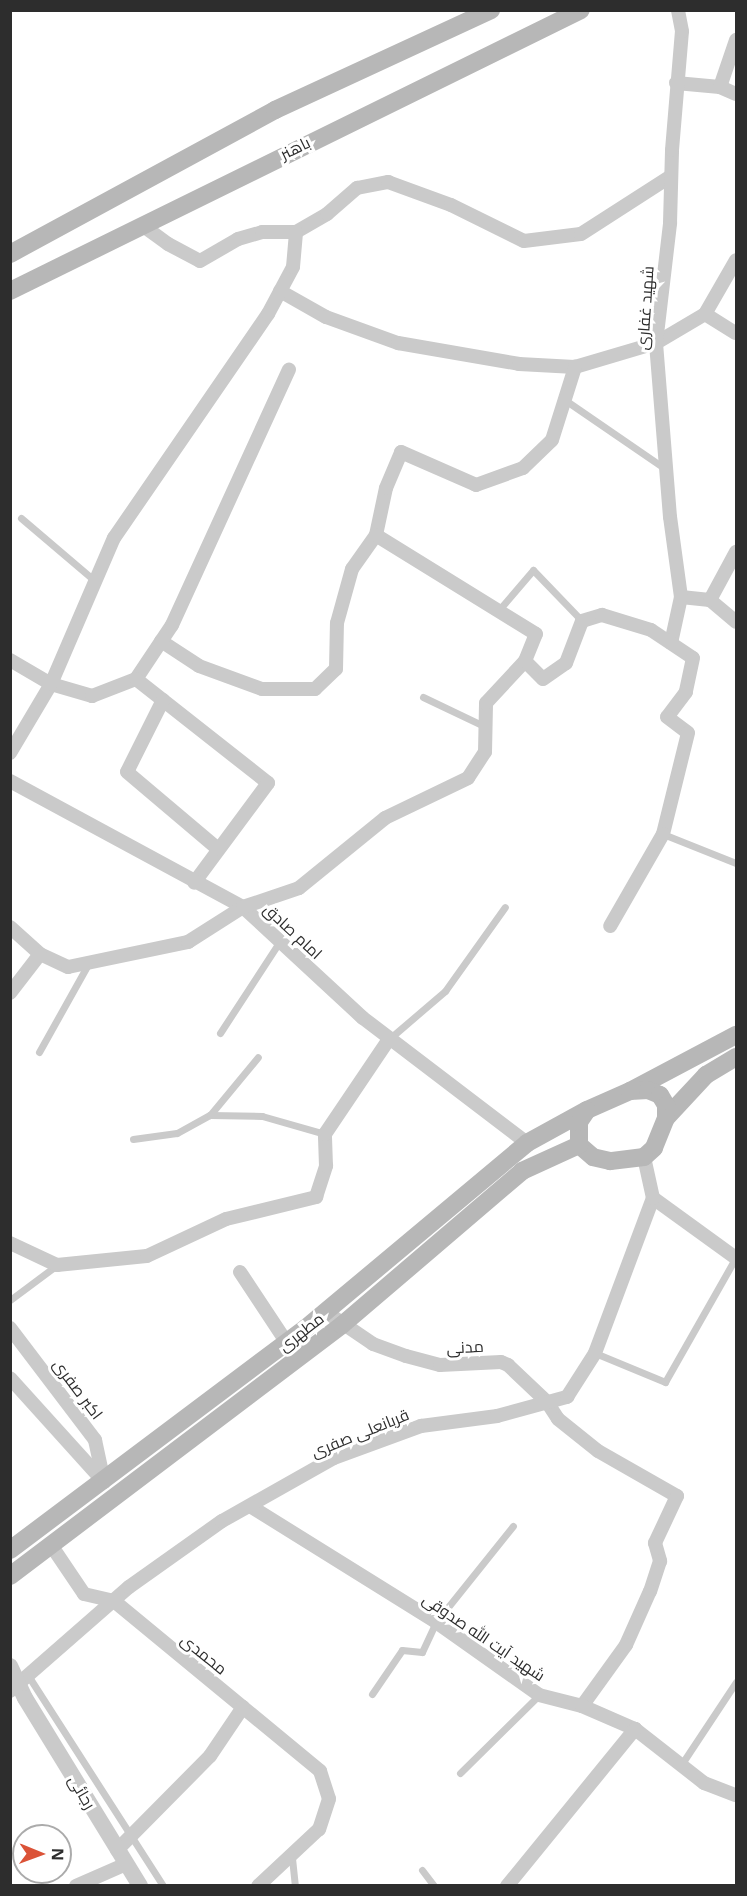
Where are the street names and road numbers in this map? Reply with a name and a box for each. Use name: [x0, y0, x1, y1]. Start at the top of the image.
street label: باهنر: [277, 133, 313, 163]
street label: شهید غفاری: [632, 265, 658, 351]
street label: امام صادق: [260, 899, 326, 963]
street label: مطهری: [275, 1308, 327, 1356]
street label: مدنی: [446, 1336, 484, 1358]
street label: اکبر صفری: [49, 1355, 107, 1423]
street label: قربانعلی صفری: [308, 1405, 412, 1461]
street label: شهید آیت الله صدوقی: [419, 1589, 549, 1685]
street label: محمدی: [177, 1630, 231, 1678]
street label: رجائی: [64, 1772, 100, 1812]

